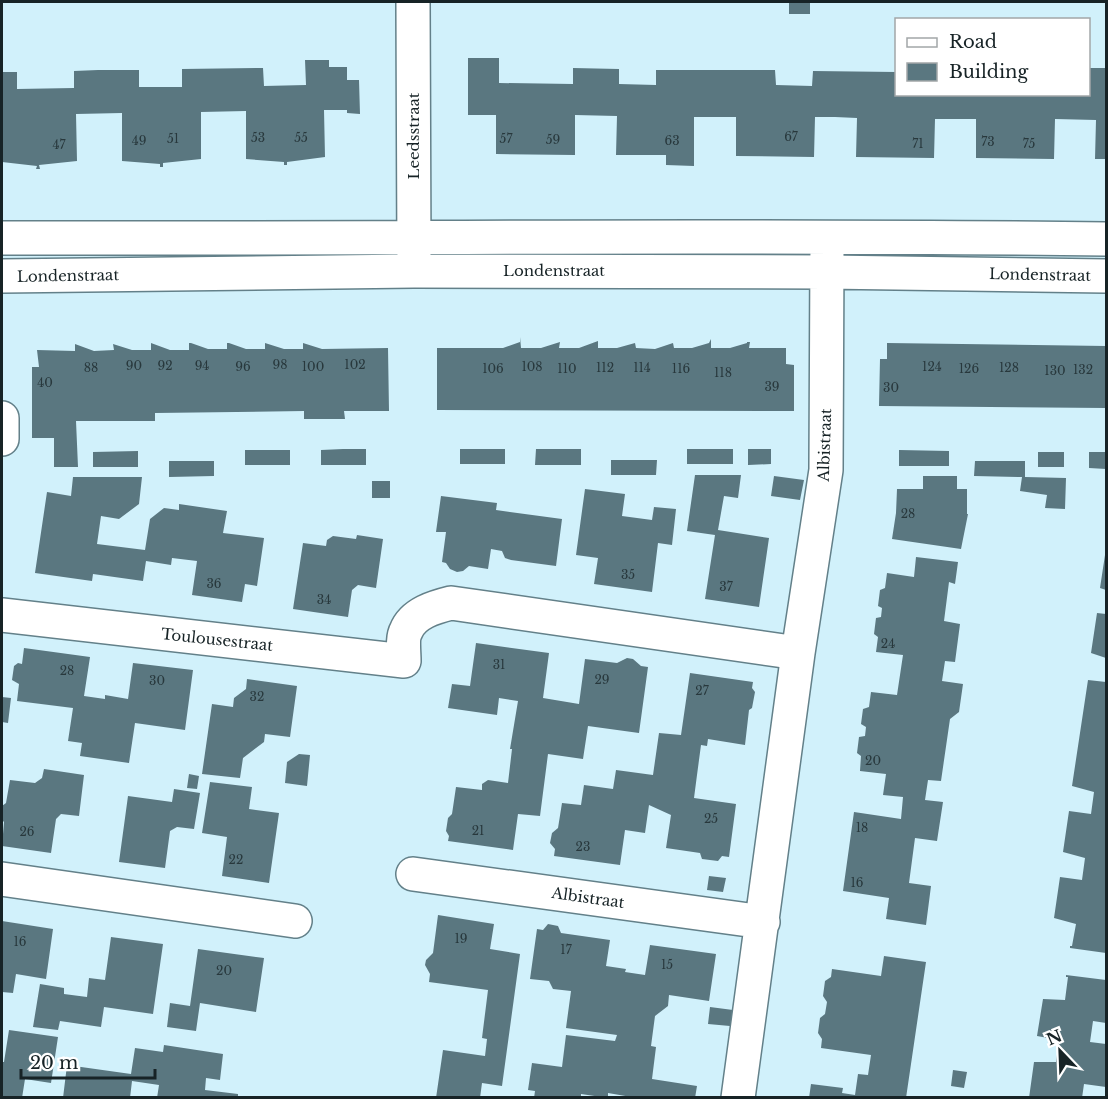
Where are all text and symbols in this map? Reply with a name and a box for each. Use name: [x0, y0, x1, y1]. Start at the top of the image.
legend: [895, 18, 1090, 96]
text: Road: [949, 31, 997, 53]
text: Building: [949, 61, 1028, 83]
street label: Leedsstraat: [404, 92, 423, 179]
house number: 67: [784, 129, 799, 144]
house number: 53: [251, 130, 265, 145]
house number: 55: [294, 130, 308, 145]
house number: 51: [167, 131, 179, 146]
house number: 57: [500, 131, 513, 146]
house number: 59: [546, 132, 560, 147]
house number: 49: [132, 133, 146, 148]
house number: 63: [664, 133, 680, 148]
house number: 73: [981, 134, 995, 149]
house number: 71: [912, 136, 924, 151]
house number: 75: [1023, 136, 1036, 151]
house number: 47: [52, 137, 66, 152]
street label: Londenstraat: [503, 261, 605, 280]
street label: Londenstraat: [989, 264, 1092, 285]
street label: Londenstraat: [17, 265, 119, 286]
house number: 98: [273, 357, 288, 372]
house number: 102: [344, 357, 366, 372]
house number: 90: [126, 358, 142, 373]
house number: 92: [157, 358, 173, 373]
house number: 94: [195, 358, 209, 373]
house number: 96: [235, 359, 251, 374]
house number: 100: [302, 359, 324, 374]
house number: 108: [521, 359, 543, 374]
house number: 124: [922, 359, 942, 374]
house number: 88: [84, 360, 98, 375]
house number: 112: [596, 360, 614, 375]
house number: 114: [633, 360, 651, 375]
house number: 128: [999, 360, 1019, 375]
house number: 106: [482, 361, 504, 376]
house number: 110: [557, 361, 577, 376]
house number: 116: [672, 361, 690, 376]
house number: 126: [959, 361, 980, 376]
house number: 132: [1073, 362, 1093, 377]
house number: 130: [1044, 363, 1066, 378]
house number: 118: [714, 365, 732, 380]
house number: 40: [37, 375, 53, 390]
house number: 39: [764, 379, 780, 394]
house number: 30: [883, 380, 899, 395]
street label: Albistraat: [814, 408, 835, 483]
house number: 28: [901, 506, 915, 521]
house number: 35: [621, 567, 635, 582]
house number: 36: [206, 576, 222, 591]
house number: 37: [719, 579, 734, 594]
house number: 34: [317, 592, 331, 607]
street label: Toulousestraat: [160, 624, 274, 655]
house number: 24: [881, 636, 895, 651]
house number: 31: [493, 657, 505, 672]
house number: 28: [60, 663, 74, 678]
house number: 29: [594, 672, 610, 687]
house number: 30: [149, 673, 165, 688]
house number: 27: [695, 683, 710, 698]
house number: 32: [250, 689, 264, 704]
house number: 20: [865, 753, 881, 768]
house number: 25: [704, 811, 718, 826]
house number: 18: [856, 820, 868, 835]
house number: 21: [472, 823, 484, 838]
house number: 26: [19, 824, 35, 839]
house number: 23: [576, 839, 590, 854]
house number: 22: [229, 852, 243, 867]
house number: 16: [850, 875, 864, 890]
street label: Albistraat: [549, 883, 626, 912]
house number: 19: [454, 931, 468, 946]
house number: 16: [13, 934, 27, 949]
house number: 17: [560, 942, 573, 957]
house number: 15: [661, 957, 673, 972]
house number: 20: [216, 963, 232, 978]
north arrow: [1030, 1021, 1090, 1081]
text: N: [1043, 1025, 1065, 1049]
scale bar: [21, 1042, 154, 1080]
text: 20 m: [30, 1052, 78, 1074]

